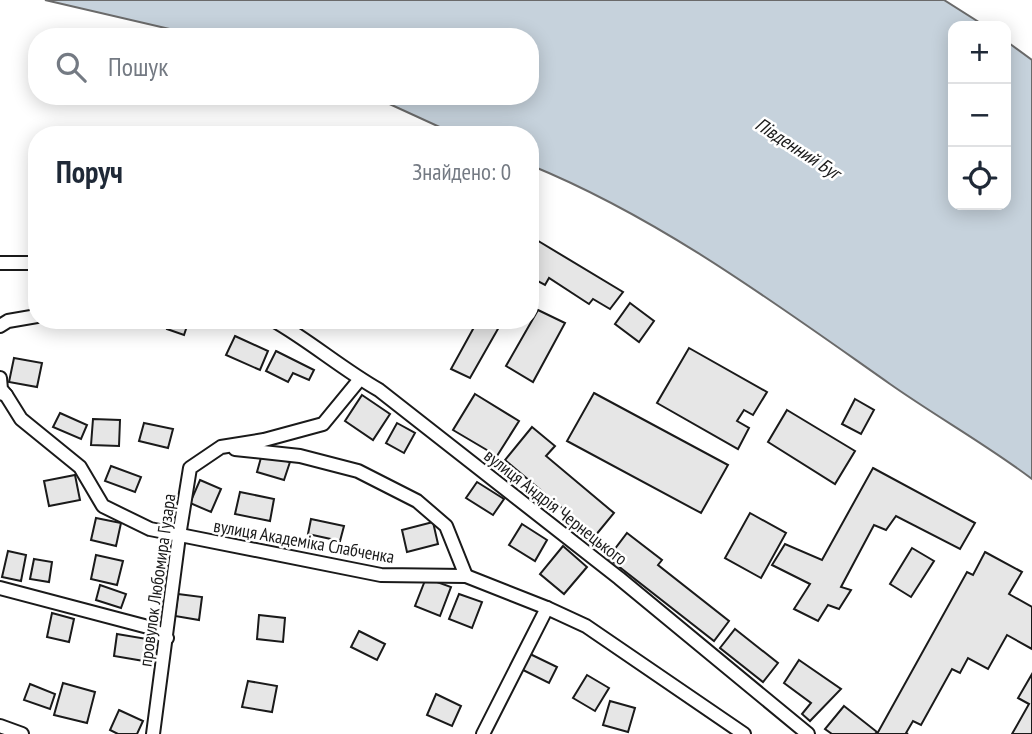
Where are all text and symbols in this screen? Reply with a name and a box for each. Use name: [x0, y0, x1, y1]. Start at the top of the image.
map controls: [948, 21, 1011, 210]
button: +: [948, 21, 1011, 84]
search box: [28, 28, 539, 105]
icon: search: [52, 48, 90, 86]
text: Пошук: [108, 50, 168, 83]
button: −: [948, 84, 1011, 147]
water label: Південний Буг: [751, 112, 848, 186]
button: locate: [948, 147, 1011, 210]
text: Поруч: [56, 152, 123, 191]
text: Знайдено: 0: [412, 157, 511, 186]
street label: вулиця Андрія Чернецького: [480, 444, 632, 570]
street label: провулок Любомира Гузара: [133, 492, 181, 668]
street label: вулиця Академіка Слабченка: [212, 514, 396, 568]

